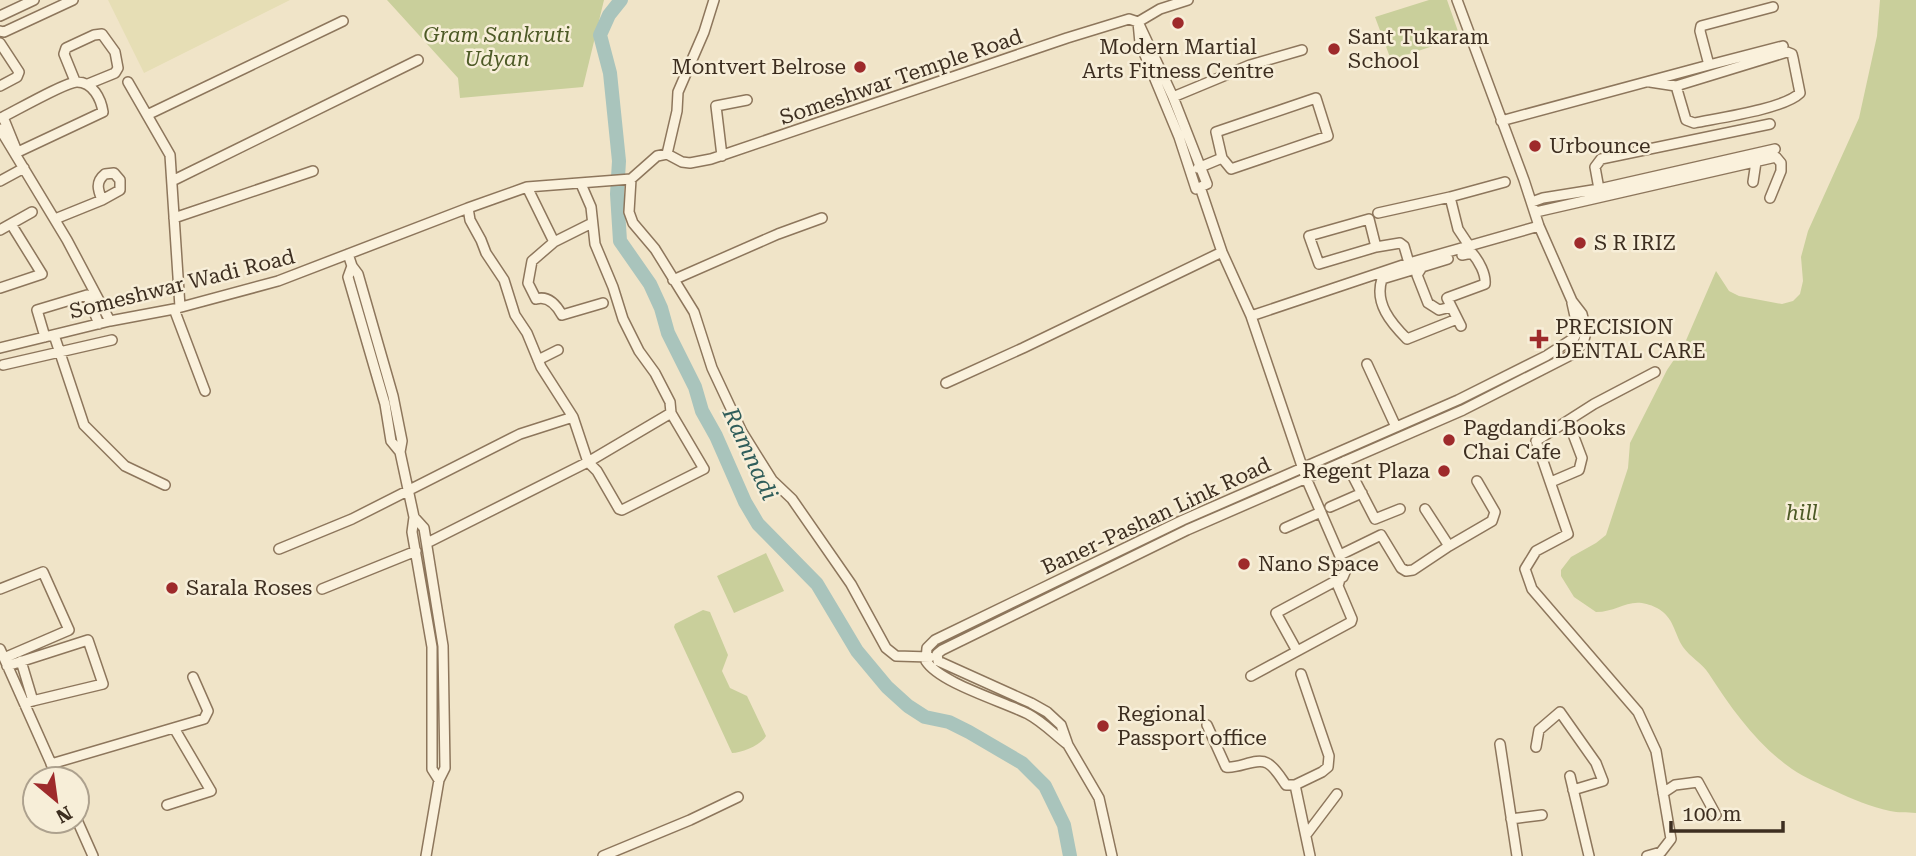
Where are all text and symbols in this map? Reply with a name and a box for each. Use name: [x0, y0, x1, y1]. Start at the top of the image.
marker: Modern Martial Arts Fitness Centre: [1170, 15, 1186, 31]
park label: Gram Sankruti Udyan: [424, 23, 570, 71]
street label: Someshwar Temple Road: [777, 24, 1026, 130]
place label: Sant Tukaram School: [1348, 25, 1489, 73]
place label: Modern Martial Arts Fitness Centre: [1082, 35, 1274, 83]
marker: Sant Tukaram School: [1326, 41, 1342, 57]
place label: Montvert Belrose: [672, 55, 846, 79]
marker: Montvert Belrose: [852, 59, 868, 75]
place label: Urbounce: [1549, 134, 1650, 158]
marker: Urbounce: [1527, 138, 1543, 154]
place label: S R IRIZ: [1594, 231, 1676, 255]
marker: S R IRIZ: [1572, 235, 1588, 251]
street label: Someshwar Wadi Road: [67, 244, 298, 324]
place label: PRECISION DENTAL CARE: [1555, 315, 1706, 363]
marker: PRECISION DENTAL CARE: [1529, 329, 1549, 349]
water label: Ramnadi: [716, 402, 783, 505]
place label: Pagdandi Books Chai Cafe: [1463, 416, 1626, 464]
marker: Pagdandi Books Chai Cafe: [1441, 432, 1457, 448]
street label: Baner-Pashan Link Road: [1038, 452, 1275, 580]
place label: Regent Plaza: [1302, 459, 1431, 483]
marker: Regent Plaza: [1436, 463, 1452, 479]
park label: hill: [1786, 501, 1818, 525]
place label: Nano Space: [1258, 552, 1379, 576]
marker: Nano Space: [1236, 556, 1252, 572]
place label: Sarala Roses: [186, 576, 312, 600]
marker: Sarala Roses: [164, 580, 180, 596]
place label: Regional Passport office: [1117, 702, 1267, 750]
marker: Regional Passport office: [1095, 718, 1111, 734]
north arrow: [21, 765, 91, 835]
scale bar: [1671, 790, 1783, 834]
text: N: [52, 801, 76, 828]
text: 100 m: [1682, 802, 1742, 826]

